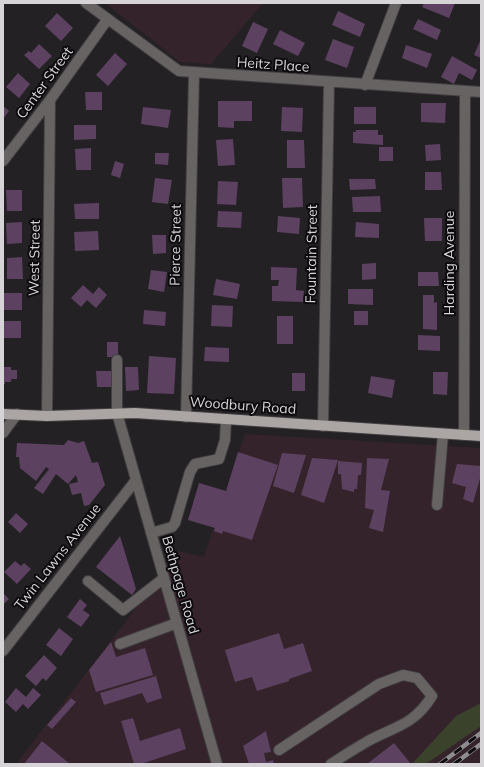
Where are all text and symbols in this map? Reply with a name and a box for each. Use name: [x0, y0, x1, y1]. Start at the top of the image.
street label: Center Street: [13, 44, 77, 122]
street label: Heitz Place: [236, 54, 310, 76]
street label: Pierce Street: [167, 204, 185, 286]
street label: Fountain Street: [303, 204, 321, 304]
street label: Harding Avenue: [442, 211, 458, 315]
street label: West Street: [26, 220, 44, 296]
street label: Woodbury Road: [189, 394, 297, 418]
street label: Twin Lawns Avenue: [11, 500, 105, 614]
street label: Bethpage Road: [158, 534, 202, 636]

